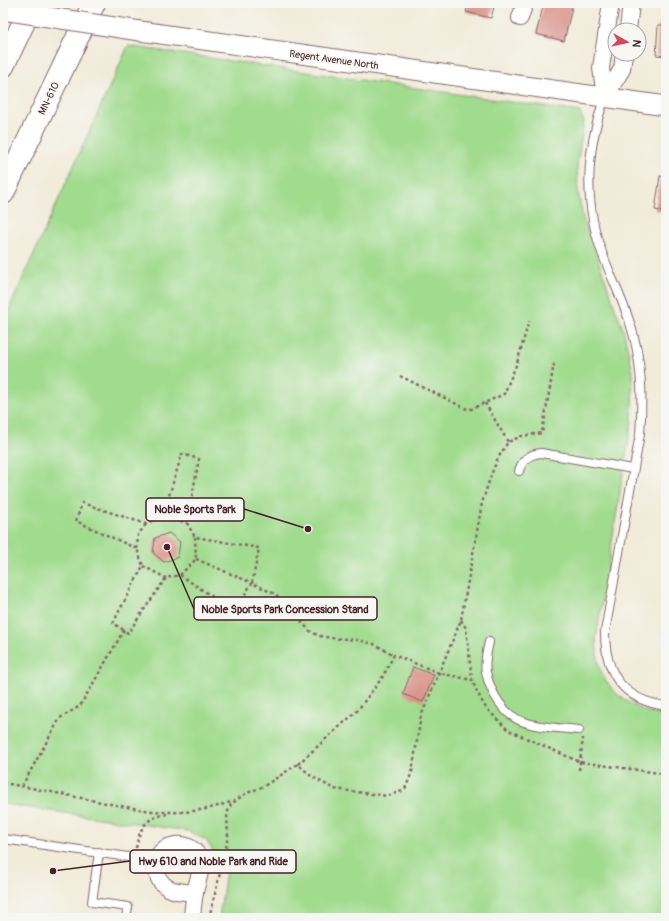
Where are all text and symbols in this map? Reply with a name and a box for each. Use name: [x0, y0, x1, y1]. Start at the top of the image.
north arrow: [607, 22, 647, 62]
text: N: [629, 39, 643, 48]
street label: Regent Avenue North: [289, 48, 379, 72]
street label: MN-610: [36, 80, 62, 117]
callout: Noble Sports Park: [146, 498, 244, 521]
text: Noble Sports Park: [154, 503, 236, 516]
callout: Noble Sports Park Concession Stand: [194, 597, 377, 620]
text: Noble Sports Park Concession Stand: [201, 603, 369, 616]
callout: Hwy 610 and Noble Park and Ride: [130, 850, 296, 873]
text: Hwy 610 and Noble Park and Ride: [138, 855, 288, 868]

